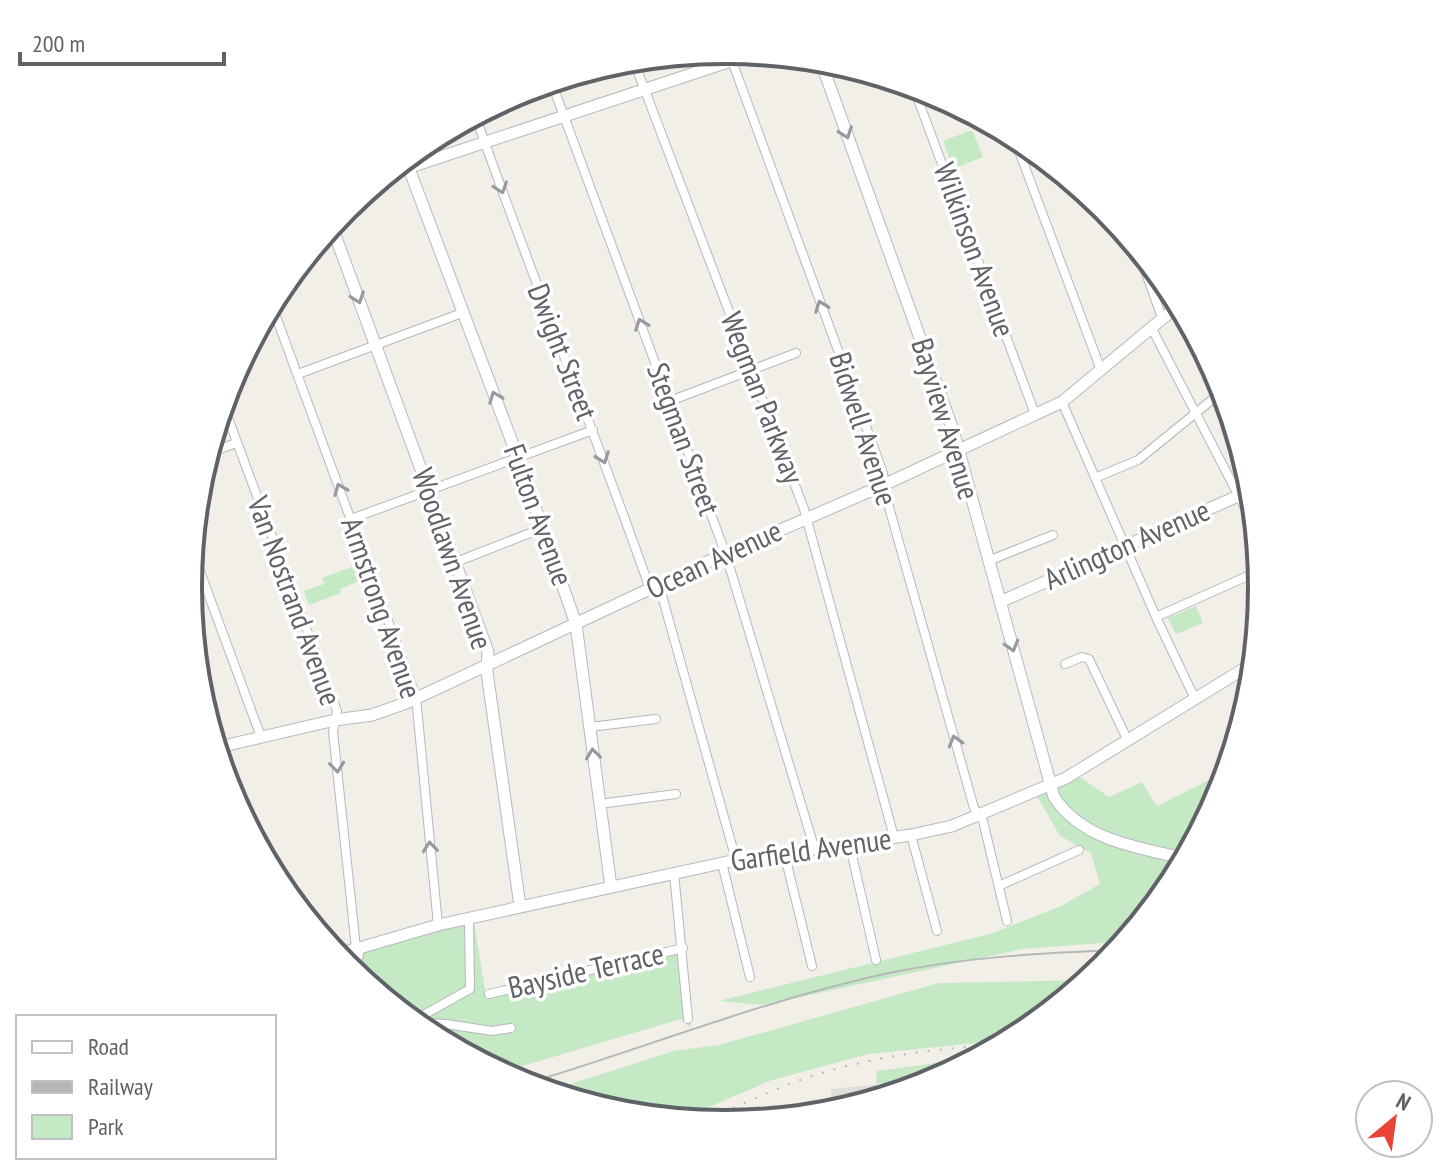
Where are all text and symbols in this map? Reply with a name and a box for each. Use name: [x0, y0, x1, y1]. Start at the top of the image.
scale bar: [20, 16, 224, 66]
text: 200 m: [32, 28, 85, 59]
one-way arrow: [837, 125, 853, 139]
street label: Wilkinson Avenue: [926, 157, 1025, 342]
one-way arrow: [491, 180, 508, 194]
street label: Dwight Street: [520, 278, 607, 426]
one-way arrow: [348, 290, 365, 304]
one-way arrow: [815, 299, 831, 313]
street label: Wegman Parkway: [713, 306, 814, 490]
one-way arrow: [634, 318, 650, 332]
street label: Bayview Avenue: [903, 333, 989, 504]
street label: Bidwell Avenue: [821, 347, 908, 510]
street label: Stegman Street: [639, 357, 730, 521]
one-way arrow: [488, 391, 504, 405]
street label: Fulton Avenue: [496, 438, 583, 591]
one-way arrow: [593, 450, 609, 464]
street label: Woodlawn Avenue: [404, 463, 503, 654]
one-way arrow: [333, 483, 349, 497]
street label: Van Nostrand Avenue: [239, 490, 351, 710]
street label: Arlington Avenue: [1037, 490, 1215, 598]
street label: Ocean Avenue: [639, 510, 788, 607]
street label: Armstrong Avenue: [333, 512, 432, 703]
one-way arrow: [1003, 639, 1020, 653]
one-way arrow: [948, 734, 964, 748]
one-way arrow: [585, 747, 602, 761]
one-way arrow: [328, 761, 345, 774]
street label: Garfield Avenue: [728, 818, 894, 879]
one-way arrow: [422, 840, 439, 853]
street label: Bayside Terrace: [504, 933, 667, 1006]
legend: [16, 1015, 276, 1159]
text: Road: [88, 1031, 129, 1062]
text: Railway: [88, 1071, 153, 1102]
north arrow: [1354, 1079, 1434, 1159]
text: N: [1392, 1086, 1416, 1117]
text: Park: [88, 1111, 124, 1142]

